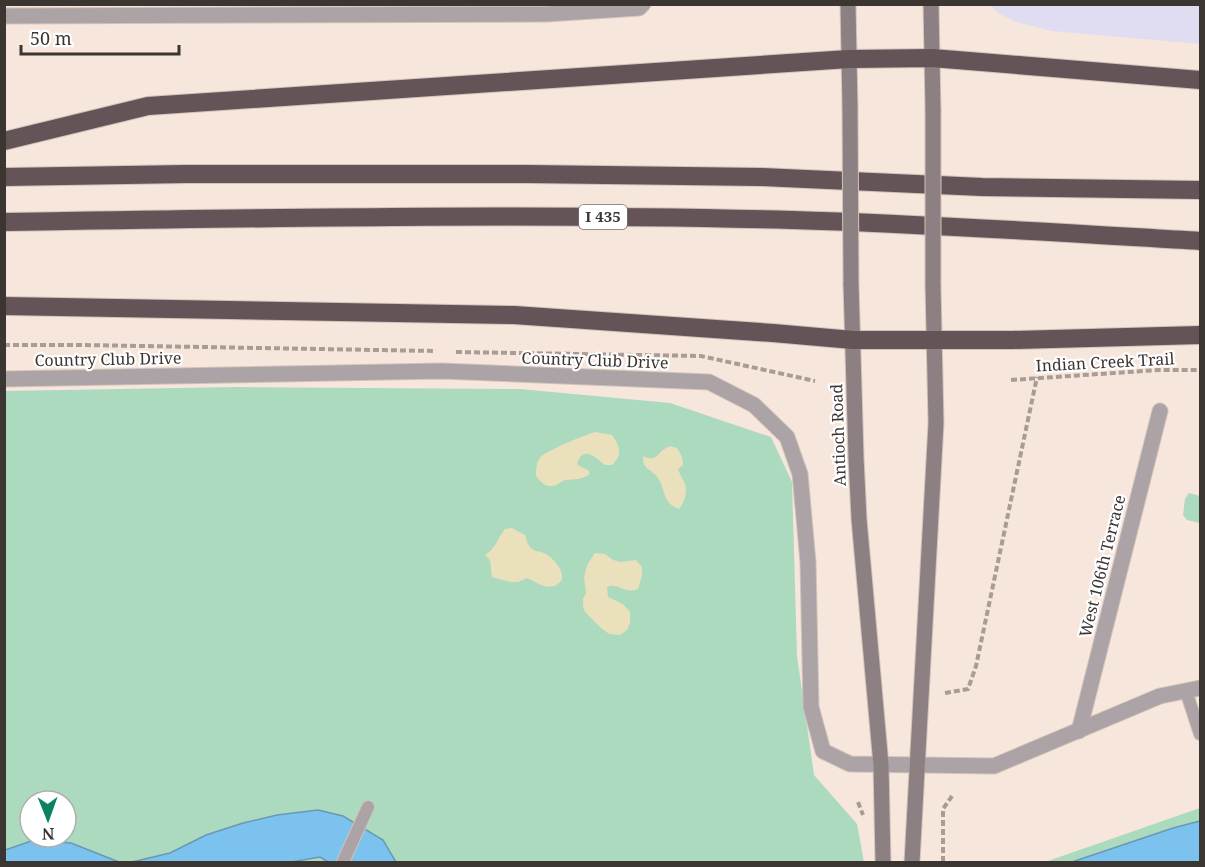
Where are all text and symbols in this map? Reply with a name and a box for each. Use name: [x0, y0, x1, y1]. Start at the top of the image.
scale bar: [21, 18, 178, 56]
text: 50 m: [30, 26, 72, 50]
road number: I 435: [579, 205, 627, 229]
street label: Country Club Drive: [521, 346, 669, 374]
street label: Country Club Drive: [34, 347, 182, 371]
street label: Indian Creek Trail: [1035, 347, 1175, 377]
street label: Antioch Road: [825, 383, 851, 487]
street label: West 106th Terrace: [1074, 493, 1130, 639]
north arrow: [18, 789, 78, 849]
text: N: [41, 823, 55, 845]

